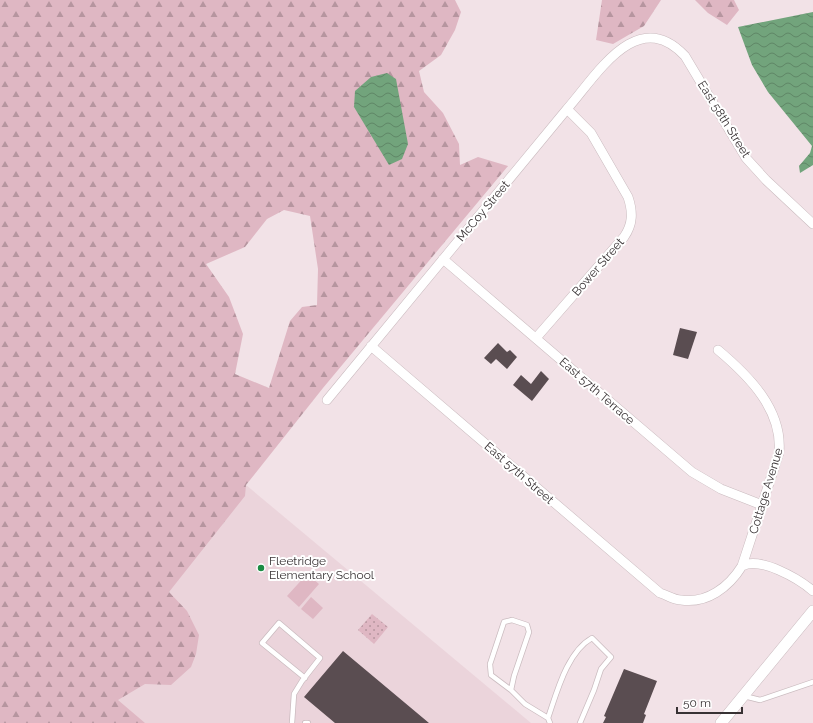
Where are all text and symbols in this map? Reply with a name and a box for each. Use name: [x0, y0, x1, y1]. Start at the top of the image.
street label: East 58th Street: [695, 78, 753, 160]
street label: McCoy Street: [454, 178, 512, 244]
street label: Bower Street: [569, 235, 627, 299]
street label: East 57th Terrace: [557, 355, 637, 427]
street label: East 57th Street: [482, 439, 556, 507]
street label: Cottage Avenue: [746, 446, 786, 536]
place label: Fleetridge Elementary School: [269, 554, 375, 582]
marker: Fleetridge Elementary School: [256, 563, 266, 573]
scale bar: [677, 689, 742, 715]
text: 50 m: [683, 696, 711, 710]

